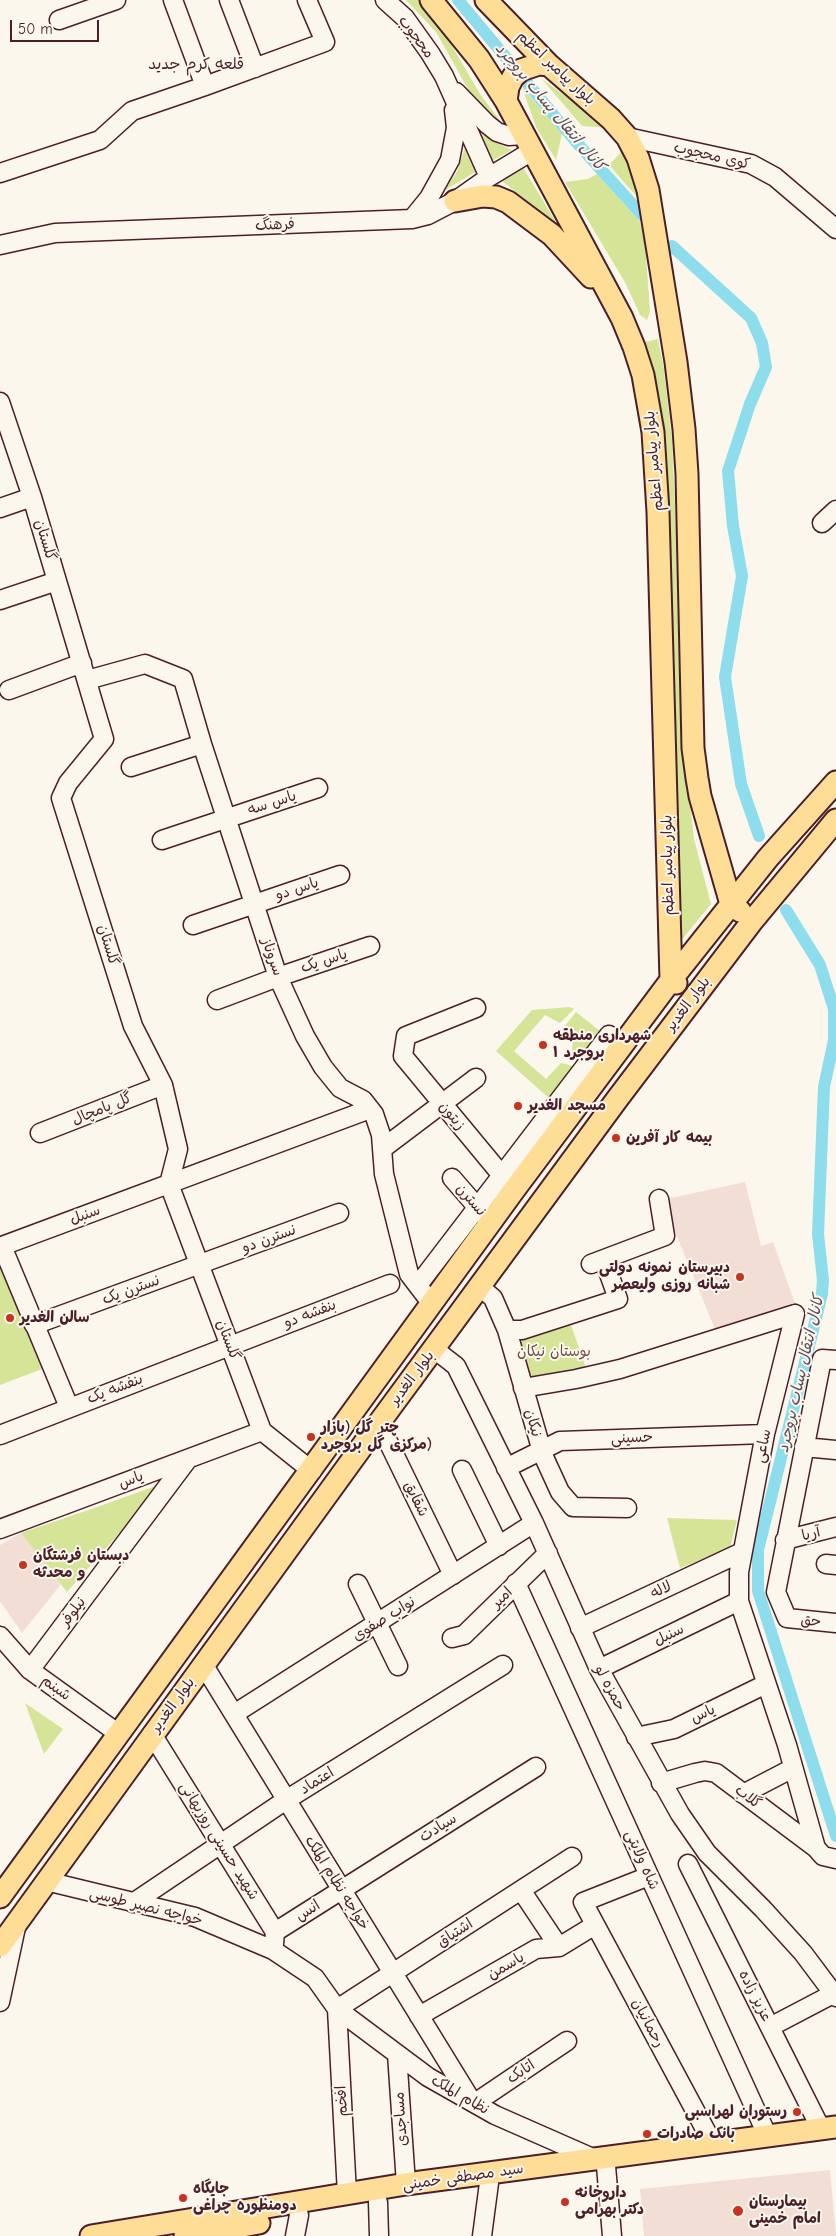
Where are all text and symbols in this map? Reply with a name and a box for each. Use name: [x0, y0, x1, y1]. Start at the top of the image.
scale bar: [12, 10, 101, 42]
street label: محجوب: [394, 12, 438, 62]
text: 50 m: [18, 20, 53, 38]
street label: بلوار پیامبر اعظم: [513, 27, 599, 109]
water label: کانال انتقال پساب بروجرد: [491, 39, 609, 175]
district label: قلعه کرم جدید: [148, 54, 244, 74]
street label: کوی محجوب: [672, 138, 752, 174]
street label: فرهنگ: [255, 215, 295, 235]
street label: بلوار پیامبر اعظم: [641, 410, 667, 512]
street label: گلستان: [30, 517, 60, 563]
street label: یاس سه: [245, 787, 299, 819]
street label: بلوار پیامبر اعظم: [658, 815, 678, 915]
street label: یاس دو: [273, 874, 321, 904]
street label: گلستان: [93, 922, 123, 968]
street label: سروناز: [257, 936, 287, 978]
street label: یاس یک: [298, 945, 350, 977]
street label: بلوار الغدیر: [662, 973, 714, 1035]
place label: شهرداری منطقه ۱ بروجرد: [553, 1027, 651, 1062]
marker: شهرداری منطقه ۱ بروجرد: [537, 1039, 549, 1051]
street label: گل پامچال: [69, 1089, 135, 1129]
place label: مسجد الغدیر: [528, 1097, 606, 1115]
street label: زیتون: [435, 1098, 469, 1134]
marker: مسجد الغدیر: [512, 1100, 524, 1112]
place label: بیمه کار آفرین: [626, 1129, 712, 1147]
marker: بیمه کار آفرین: [610, 1132, 622, 1144]
street label: نسترن: [452, 1180, 490, 1220]
street label: سنبل: [67, 1201, 103, 1229]
street label: نسترن دو: [239, 1221, 299, 1257]
place label: دبیرستان نمونه دولتی شبانه روزی ولیعصر: [599, 1259, 730, 1294]
street label: نسترن یک: [100, 1271, 162, 1309]
marker: دبیرستان نمونه دولتی شبانه روزی ولیعصر: [734, 1271, 746, 1283]
water label: کانال انتقال پساب بروجرد: [774, 1293, 828, 1455]
street label: بنفشه دو: [281, 1296, 339, 1332]
place label: سالن الغدیر: [20, 1309, 89, 1327]
marker: سالن الغدیر: [4, 1312, 16, 1324]
street label: گلستان: [212, 1317, 244, 1363]
park label: بوستان نیکان: [517, 1343, 591, 1361]
street label: بلوار الغدیر: [386, 1347, 438, 1409]
street label: بنفشه یک: [85, 1370, 145, 1408]
street label: نیکان: [520, 1407, 546, 1439]
place label: چتر گل (بازار مرکزی گل بروجرد): [321, 1419, 432, 1454]
street label: ساعی: [751, 1427, 775, 1465]
street label: حسینی: [611, 1428, 653, 1448]
marker: چتر گل (بازار مرکزی گل بروجرد): [305, 1431, 317, 1443]
street label: یاس: [116, 1467, 146, 1493]
street label: شقایق: [400, 1478, 432, 1520]
street label: آریا: [800, 1523, 822, 1545]
place label: دبستان فرشتگان و محدثه: [33, 1547, 129, 1582]
marker: دبستان فرشتگان و محدثه: [17, 1559, 29, 1571]
street label: لاله: [648, 1577, 674, 1603]
street label: امیر: [487, 1583, 517, 1613]
street label: نواب صفوی: [349, 1593, 419, 1645]
street label: نیلوفر: [56, 1594, 90, 1630]
street label: حق: [800, 1611, 822, 1631]
street label: سنبل: [651, 1620, 687, 1650]
street label: حمزه لو: [590, 1662, 630, 1714]
street label: شبنم: [38, 1671, 74, 1705]
street label: بلوار الغدیر: [147, 1674, 199, 1736]
street label: یاس: [688, 1700, 718, 1728]
street label: اعتماد: [297, 1764, 337, 1798]
street label: شهید حسینی روزبهانی: [175, 1779, 263, 1903]
street label: گلاب: [731, 1781, 765, 1813]
street label: سیادت: [416, 1810, 460, 1846]
street label: شاه ولایتی: [621, 1827, 663, 1893]
street label: خواجه نظام الملک: [301, 1832, 373, 1934]
street label: خواجه نصیر طوسی: [88, 1884, 204, 1930]
street label: انس: [292, 1896, 324, 1926]
street label: اشتیاق: [434, 1915, 476, 1951]
street label: یاسمن: [484, 1948, 528, 1984]
street label: عزیز زاده: [734, 1967, 776, 2025]
street label: رحمانیان: [628, 1995, 668, 2051]
street label: اتابک: [504, 2056, 538, 2088]
street label: نظام الملک: [428, 2071, 492, 2119]
street label: افخم: [332, 2085, 352, 2117]
street label: مساجدی: [390, 2091, 412, 2147]
place label: رستوران لهراسبی: [685, 2103, 787, 2121]
marker: رستوران لهراسبی: [791, 2106, 803, 2118]
place label: بانک صادرات: [657, 2125, 735, 2143]
marker: بانک صادرات: [641, 2128, 653, 2140]
street label: سید مصطفی خمینی: [401, 2160, 525, 2194]
place label: جایگاه دومنظوره چراغی: [193, 2180, 297, 2215]
place label: داروخانه دکتر بهرامی: [575, 2184, 644, 2219]
marker: جایگاه دومنظوره چراغی: [177, 2192, 189, 2204]
place label: بیمارستان امام خمینی: [749, 2193, 821, 2228]
marker: داروخانه دکتر بهرامی: [559, 2196, 571, 2208]
marker: بیمارستان امام خمینی: [731, 2204, 745, 2218]

